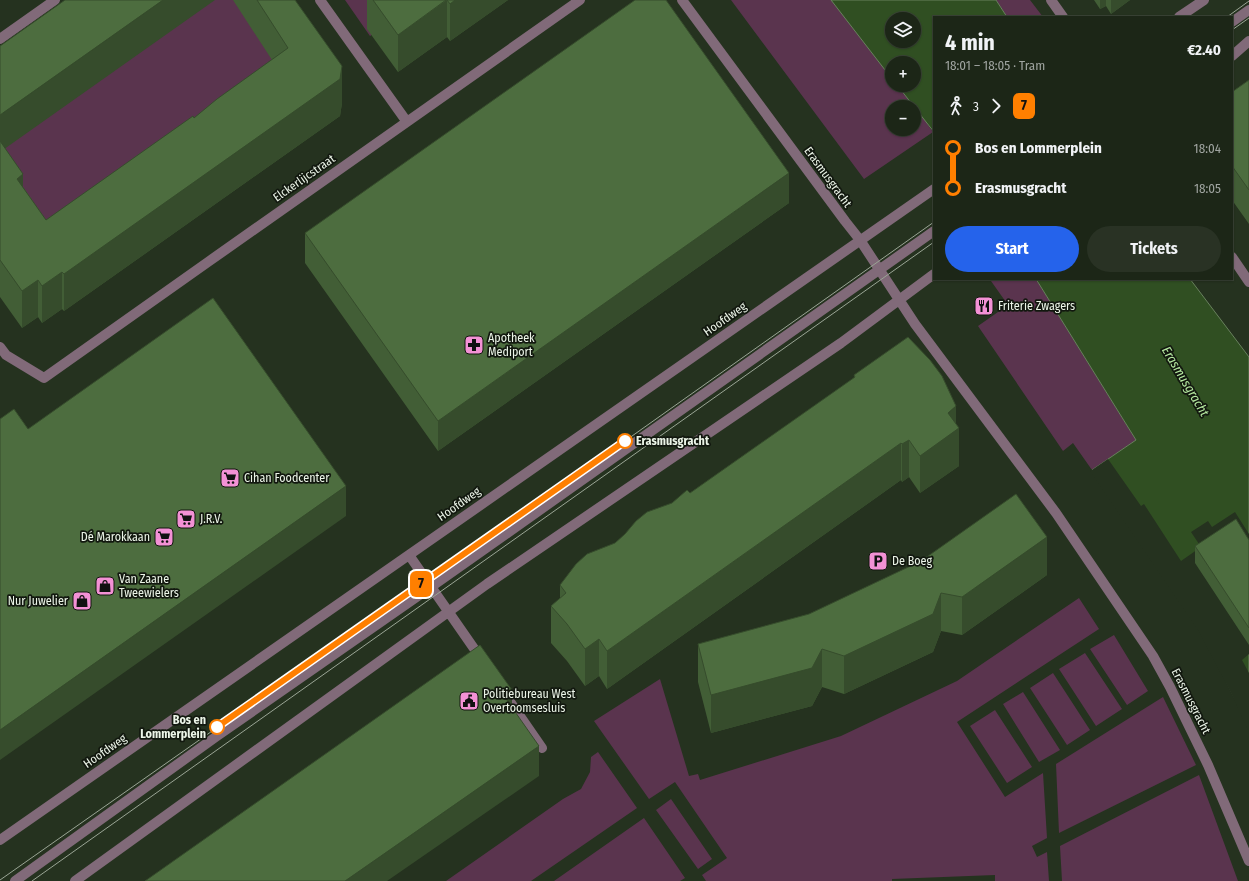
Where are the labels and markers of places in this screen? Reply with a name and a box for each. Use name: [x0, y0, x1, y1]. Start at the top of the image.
restaurant icon: Friterie Zwagers: [973, 295, 995, 317]
place label: Friterie Zwagers: [998, 299, 1075, 313]
place label: Apotheek Mediport: [488, 331, 535, 359]
pharmacy icon: Apotheek Mediport: [463, 334, 485, 356]
marker: Erasmusgracht: [617, 433, 633, 449]
place label: Erasmusgracht: [636, 434, 710, 448]
supermarket icon: Cihan Foodcenter: [219, 467, 241, 489]
place label: Cihan Foodcenter: [244, 471, 330, 485]
supermarket icon: J.R.V.: [175, 508, 197, 530]
place label: J.R.V.: [200, 512, 223, 526]
supermarket icon: Dé Marokkaan: [153, 526, 175, 548]
place label: Dé Marokkaan: [81, 530, 150, 544]
parking icon: De Boeg: [867, 550, 889, 572]
place label: De Boeg: [892, 554, 933, 568]
place label: Van Zaane Tweewielers: [119, 572, 179, 600]
shop icon: Van Zaane Tweewielers: [94, 575, 116, 597]
shop icon: Nur Juwelier: [71, 590, 93, 612]
place label: Nur Juwelier: [8, 594, 69, 608]
place label: Politiebureau West Overtoomsesluis: [483, 687, 576, 715]
public building icon: Politiebureau West Overtoomsesluis: [458, 690, 480, 712]
place label: Bos en Lommerplein: [140, 713, 206, 741]
marker: Bos en Lommerplein: [209, 719, 225, 735]

